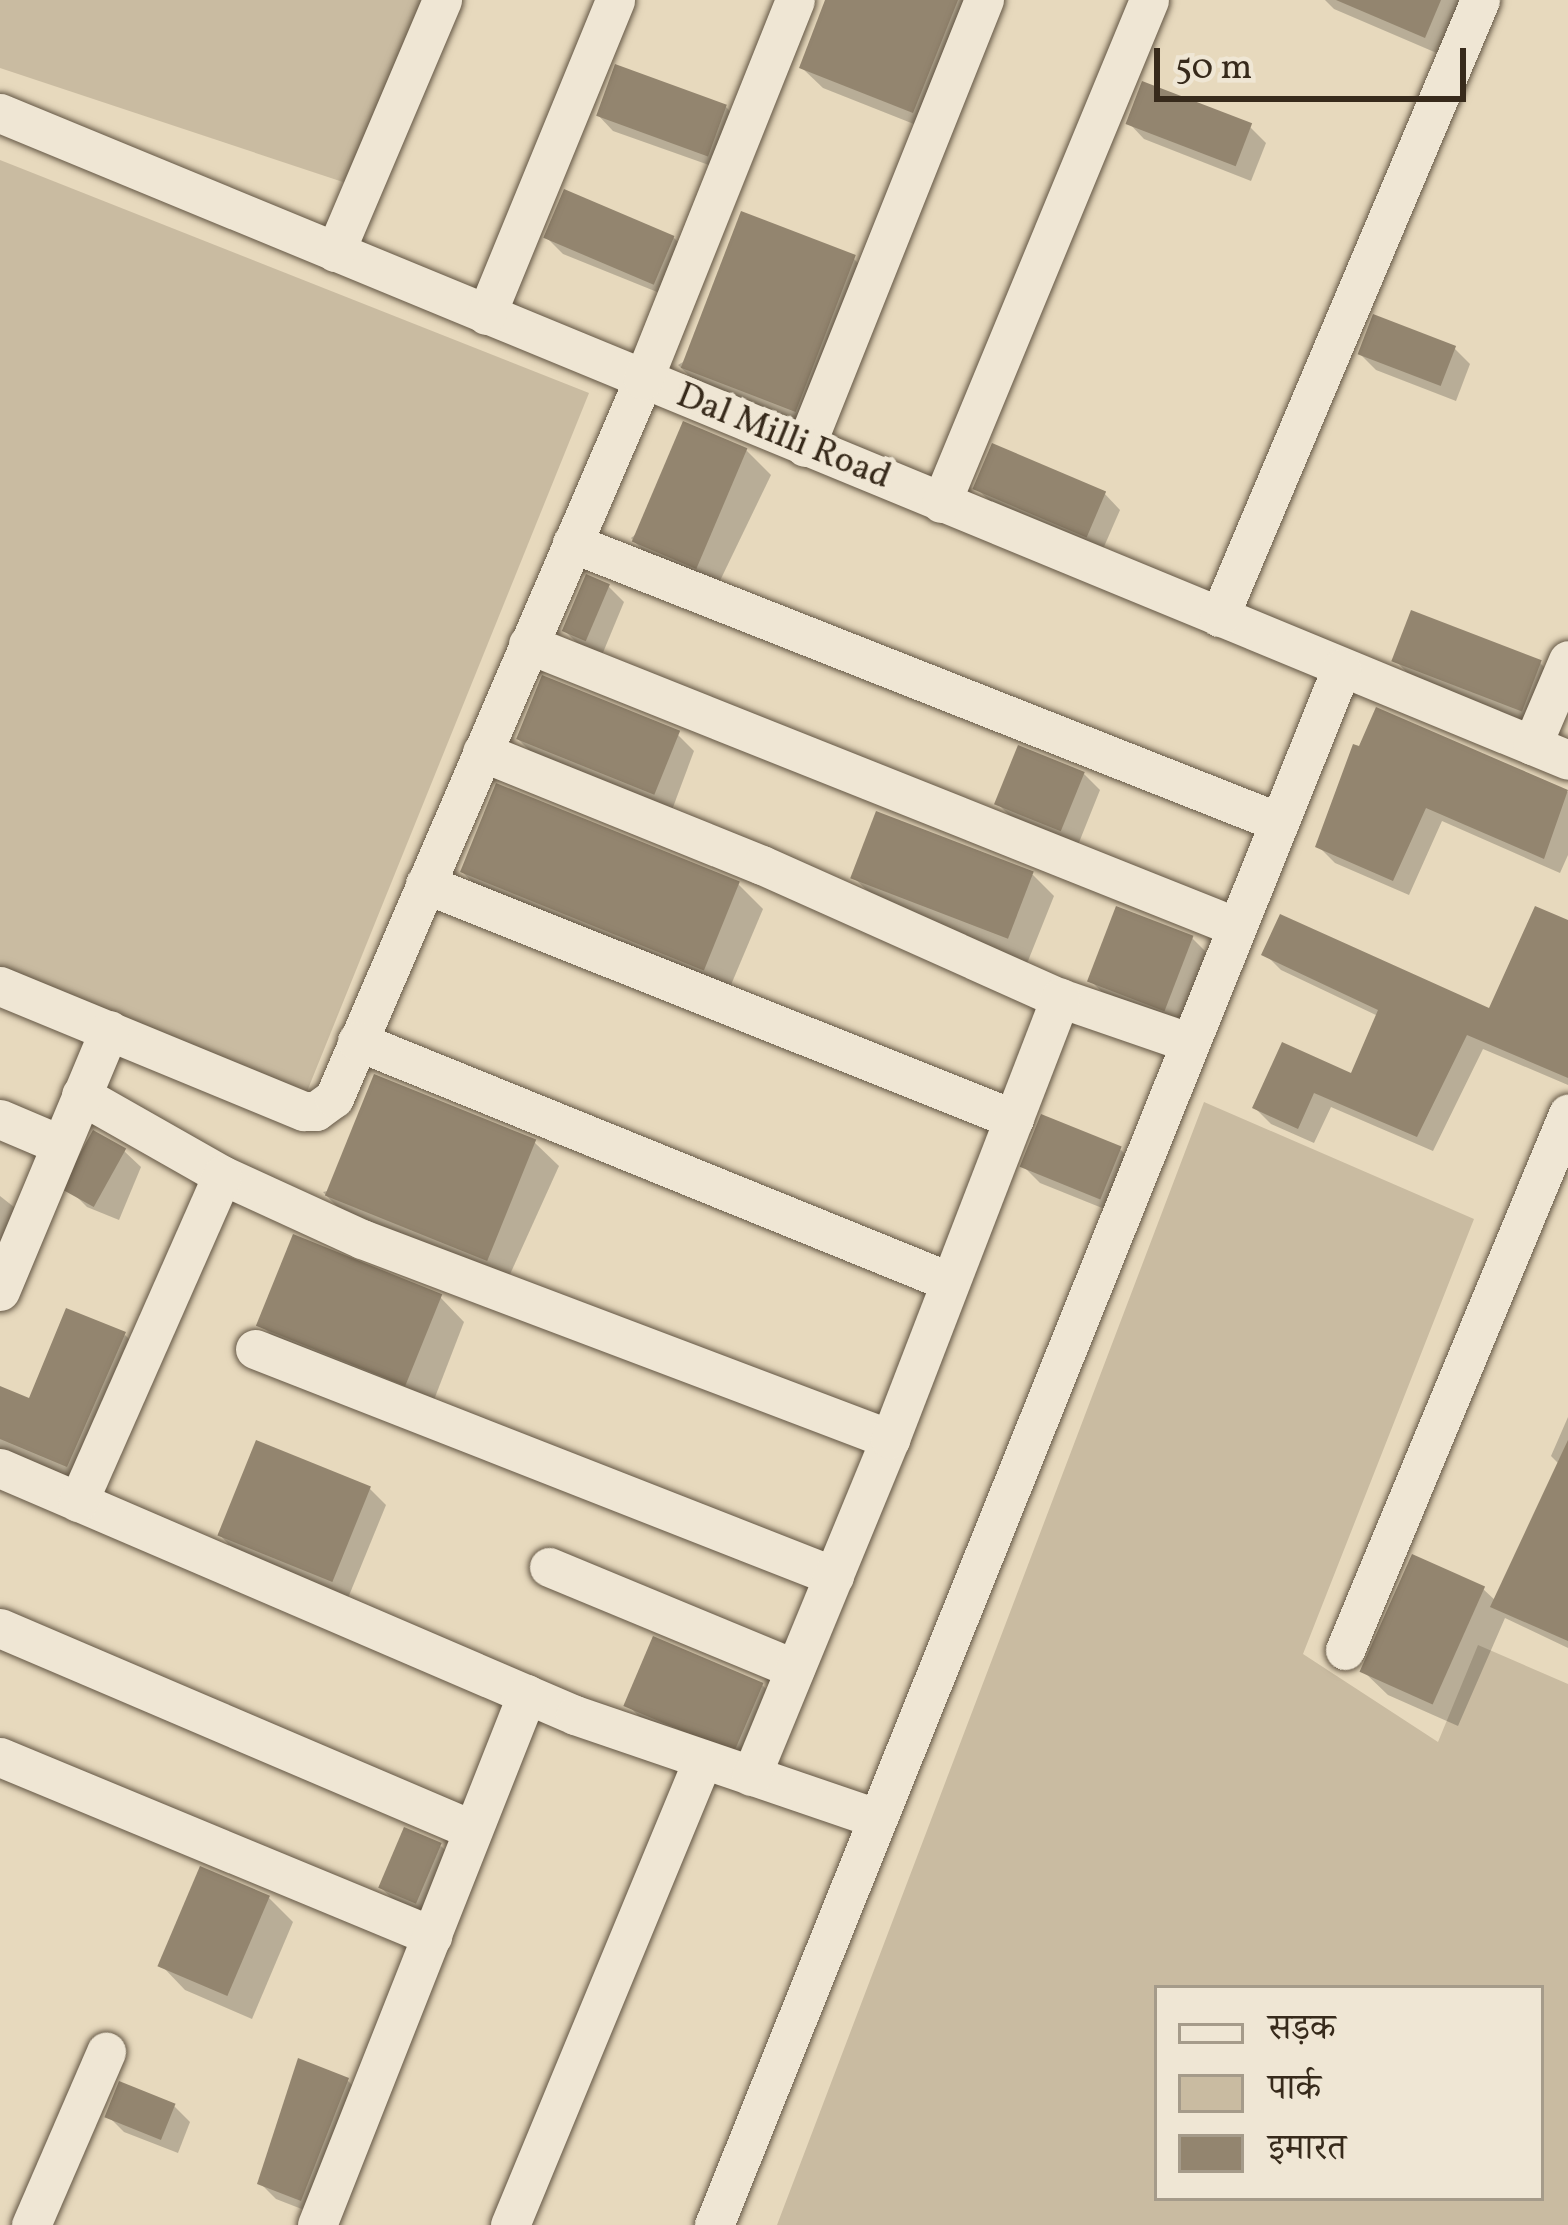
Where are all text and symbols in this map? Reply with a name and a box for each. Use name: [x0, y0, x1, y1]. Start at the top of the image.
scale bar: [1160, 24, 1472, 98]
text: 50 m: [1175, 44, 1252, 94]
street label: Dal Milli Road: [669, 375, 897, 501]
legend: [1154, 1985, 1544, 2201]
text: सड़क: [1268, 2005, 1336, 2055]
text: पार्क: [1268, 2065, 1321, 2115]
text: इमारत: [1268, 2125, 1346, 2175]

